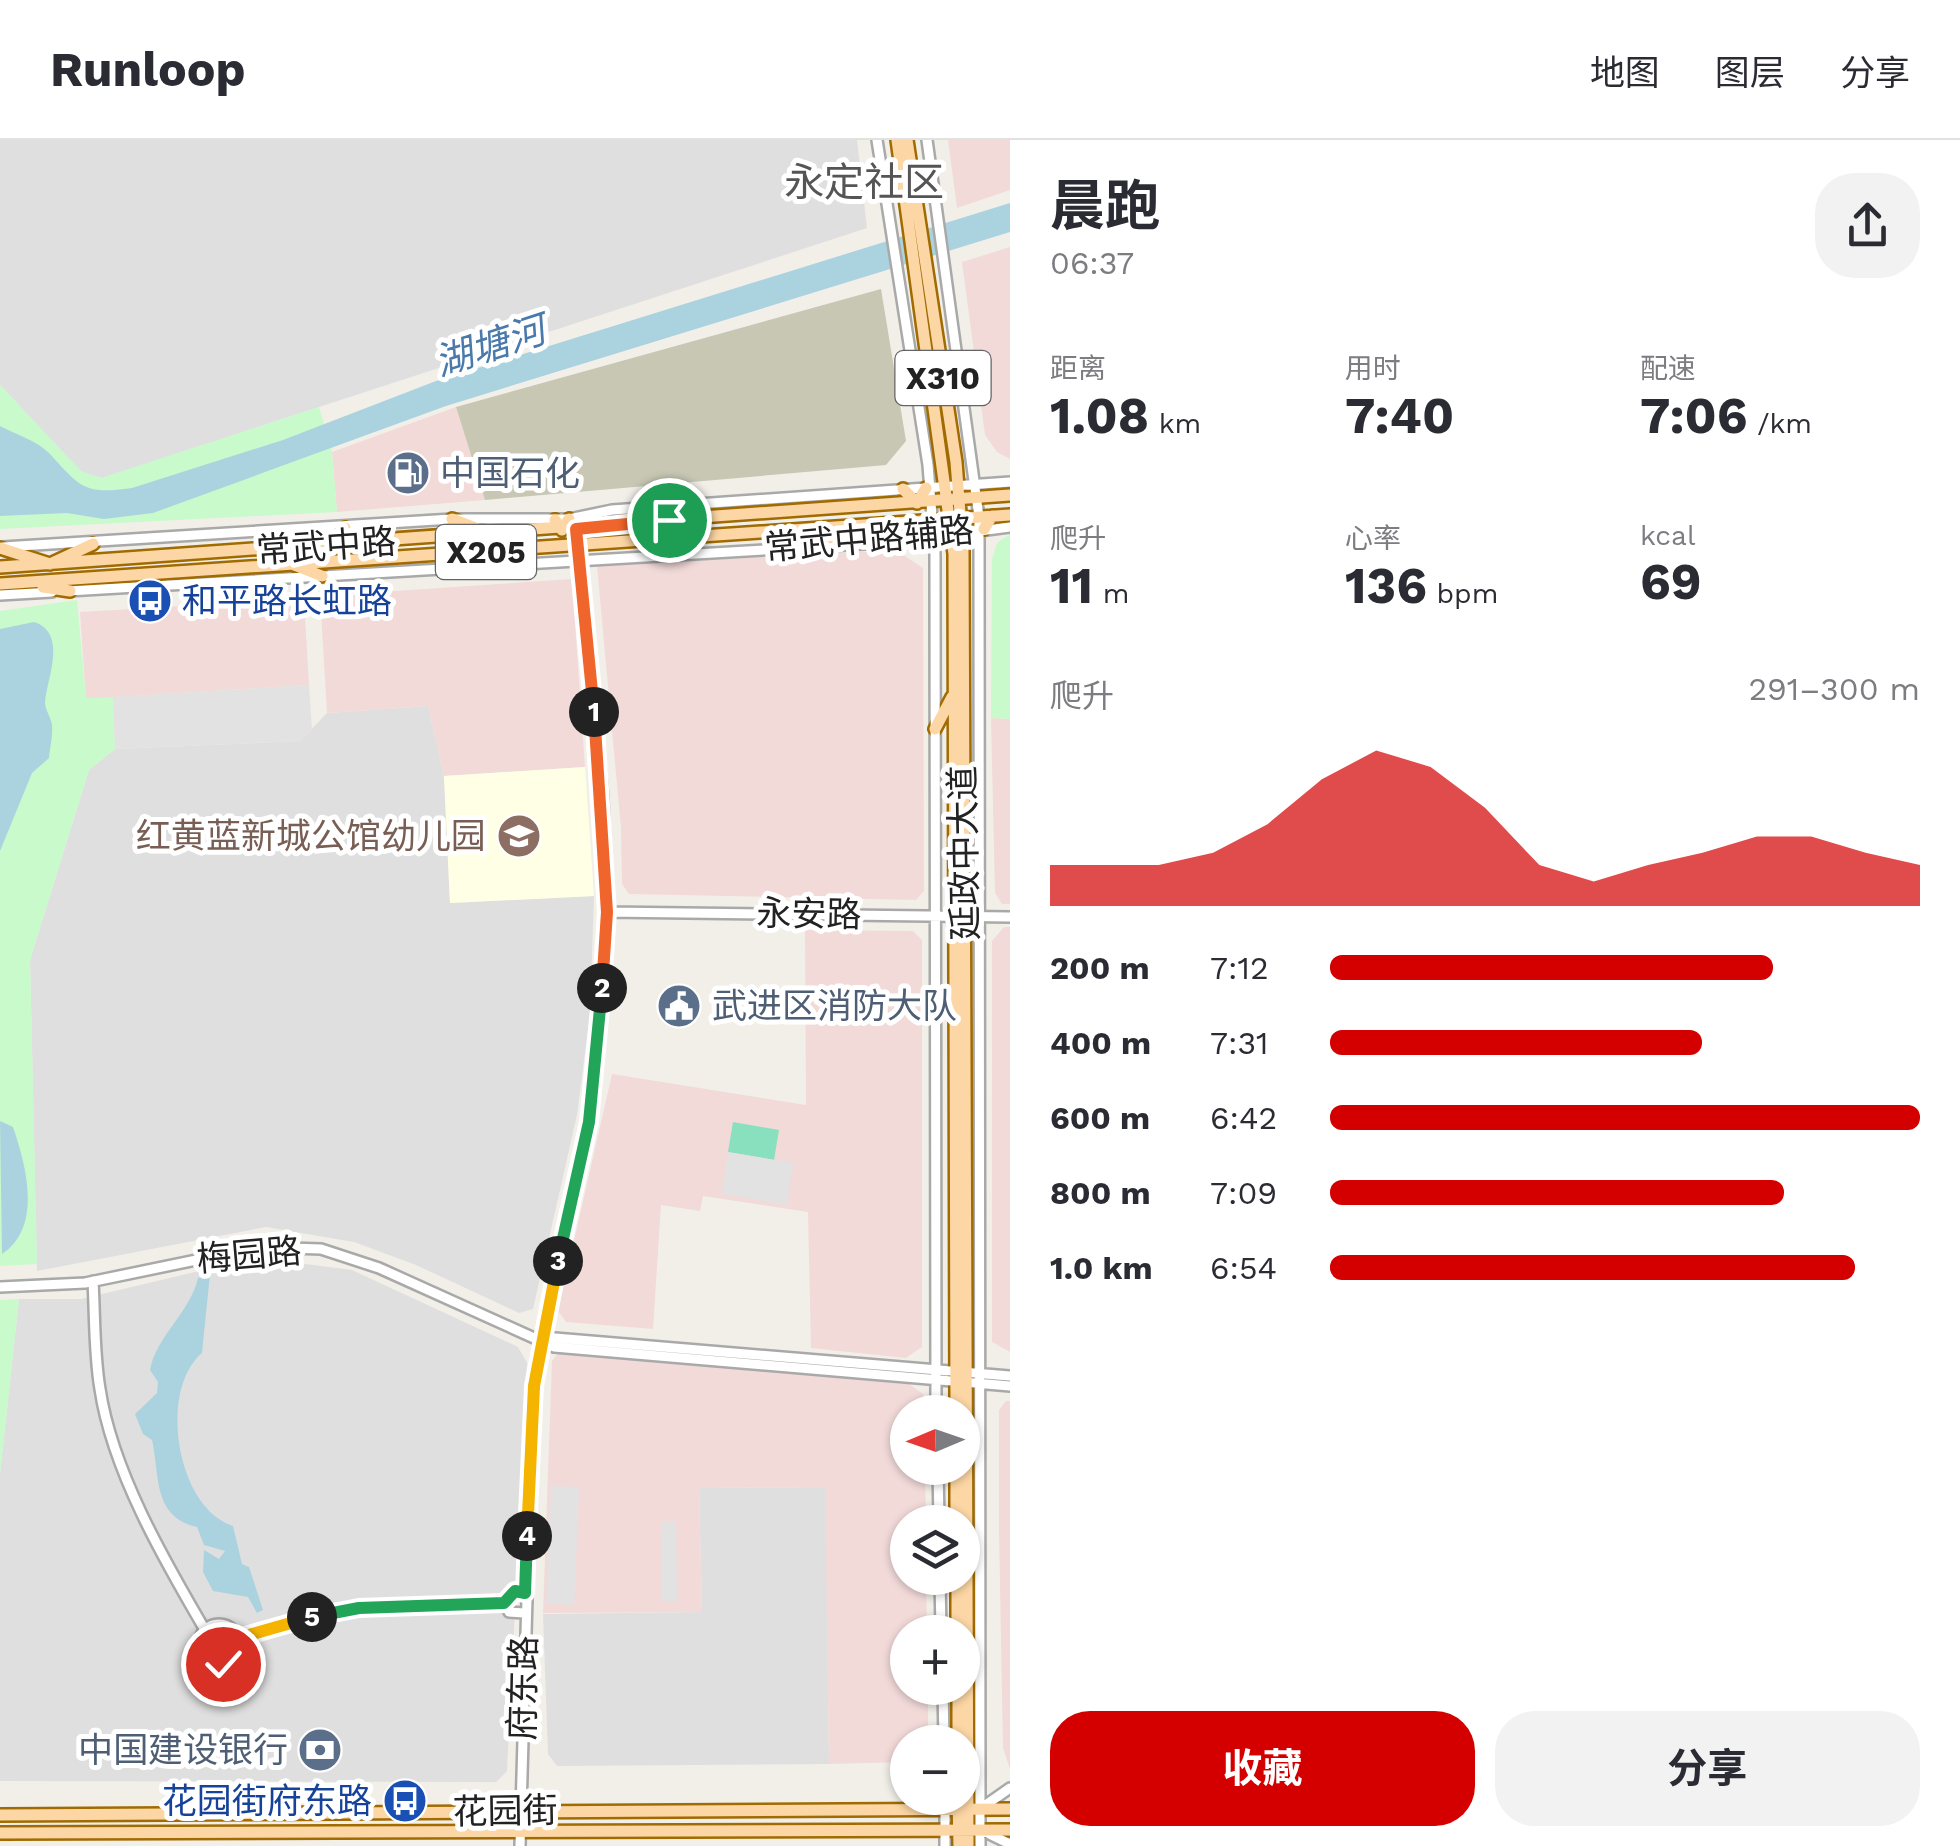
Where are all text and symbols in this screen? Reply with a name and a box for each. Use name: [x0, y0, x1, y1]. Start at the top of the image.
text: Runloop: [50, 41, 246, 98]
text: 地图: [1590, 52, 1660, 94]
text: 图层: [1715, 52, 1785, 94]
text: 分享: [1840, 52, 1910, 94]
district label: 永定社区: [784, 159, 944, 206]
button: share: [1815, 173, 1920, 278]
text: 晨跑: [1050, 174, 1160, 238]
text: 06:37: [1050, 244, 1134, 282]
water label: 湖塘河: [429, 305, 558, 385]
road number: X310: [896, 351, 990, 405]
text: 距离: [1050, 352, 1106, 385]
text: 用时: [1345, 352, 1401, 385]
text: 配速: [1640, 352, 1696, 385]
text: 1.08: [1050, 386, 1149, 445]
text: 7:40: [1345, 386, 1454, 445]
text: 7:06: [1640, 386, 1748, 445]
text: km: [1149, 407, 1201, 440]
text: /km: [1748, 407, 1812, 440]
fuel station icon: 中国石化: [385, 450, 431, 496]
place label: 中国石化: [440, 452, 580, 494]
pin: [627, 478, 712, 563]
icon: arrive: [642, 493, 697, 548]
street label: 常武中路辅路: [763, 509, 975, 569]
text: kcal: [1640, 519, 1695, 552]
street label: 常武中路: [255, 520, 397, 572]
text: 爬升: [1050, 522, 1106, 555]
text: 心率: [1345, 522, 1401, 555]
road number: X205: [436, 525, 536, 579]
text: 69: [1640, 552, 1702, 611]
text: 11: [1050, 556, 1093, 615]
text: 136: [1345, 556, 1427, 615]
text: m: [1093, 577, 1129, 610]
text: bpm: [1427, 577, 1498, 610]
bus stop icon: 和平路长虹路: [127, 578, 173, 624]
place label: 和平路长虹路: [182, 580, 392, 622]
text: 291–300 m: [1748, 670, 1920, 708]
text: 爬升: [1050, 677, 1114, 715]
pin: 1: [569, 687, 619, 737]
text: 1: [588, 695, 600, 728]
street label: 延政中大道: [941, 765, 987, 941]
school or university icon: 红黄蓝新城公馆幼儿园: [496, 813, 542, 859]
place label: 红黄蓝新城公馆幼儿园: [136, 815, 486, 857]
street label: 永安路: [756, 892, 862, 936]
text: 200 m: [1050, 949, 1150, 987]
text: 7:12: [1210, 949, 1269, 987]
pin: 2: [577, 963, 627, 1013]
text: 2: [594, 971, 610, 1004]
public building icon: 武进区消防大队: [656, 983, 702, 1029]
place label: 武进区消防大队: [712, 985, 957, 1027]
text: 400 m: [1050, 1024, 1151, 1062]
text: 7:31: [1210, 1024, 1269, 1062]
text: 600 m: [1050, 1099, 1150, 1137]
text: 6:42: [1210, 1099, 1277, 1137]
text: 800 m: [1050, 1174, 1151, 1212]
text: 7:09: [1210, 1174, 1277, 1212]
street label: 梅园路: [195, 1230, 303, 1280]
pin: 3: [533, 1236, 583, 1286]
text: 3: [550, 1244, 566, 1277]
text: 1.0 km: [1050, 1249, 1153, 1287]
text: 6:54: [1210, 1249, 1277, 1287]
north arrow: [890, 1395, 980, 1485]
map controls: [890, 1395, 980, 1815]
button: layers: [890, 1505, 980, 1595]
pin: 4: [502, 1511, 552, 1561]
text: 4: [518, 1519, 536, 1552]
pin: 5: [287, 1592, 337, 1642]
text: 5: [304, 1600, 320, 1633]
button: +: [890, 1615, 980, 1705]
pin: [181, 1622, 266, 1707]
street label: 府东路: [501, 1635, 545, 1741]
icon: check: [196, 1637, 251, 1692]
button: 收藏: [1050, 1711, 1475, 1826]
button: 分享: [1495, 1711, 1920, 1826]
button: −: [890, 1725, 980, 1815]
bank icon: 中国建设银行: [297, 1727, 343, 1773]
place label: 中国建设银行: [78, 1729, 288, 1771]
bus stop icon: 花园街府东路: [382, 1778, 428, 1824]
place label: 花园街府东路: [162, 1780, 372, 1822]
street label: 花园街: [452, 1789, 558, 1833]

